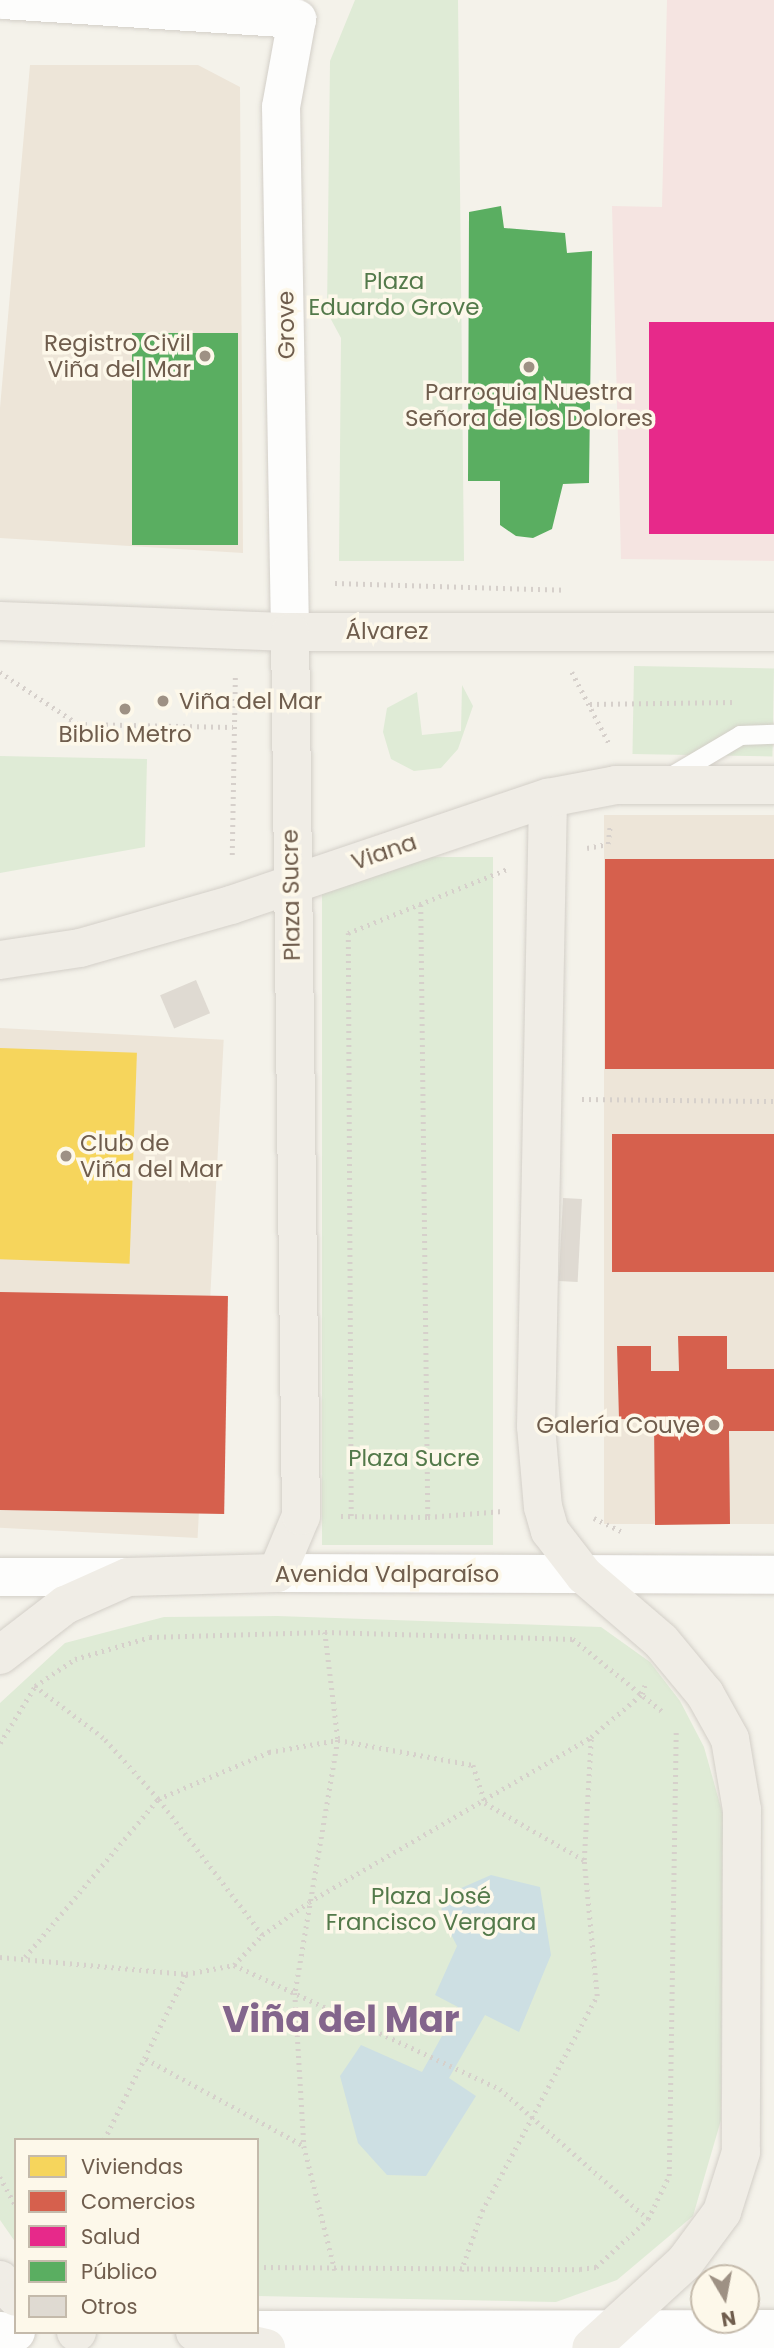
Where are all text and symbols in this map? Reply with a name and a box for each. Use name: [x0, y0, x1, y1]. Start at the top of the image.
park label: Plaza Eduardo Grove: [309, 267, 479, 321]
street label: Grove: [272, 291, 300, 359]
place label: Registro Civil Viña del Mar: [44, 329, 191, 383]
marker: Registro Civil Viña del Mar: [197, 348, 213, 364]
marker: Parroquia Nuestra Señora de los Dolores: [521, 359, 537, 375]
place label: Parroquia Nuestra Señora de los Dolores: [405, 378, 653, 432]
street label: Álvarez: [346, 617, 428, 645]
place label: Viña del Mar: [179, 687, 322, 715]
marker: Viña del Mar: [153, 691, 173, 711]
marker: Biblio Metro: [117, 701, 133, 717]
place label: Biblio Metro: [58, 720, 192, 748]
street label: Viana: [348, 828, 420, 876]
street label: Plaza Sucre: [276, 829, 306, 961]
place label: Club de Viña del Mar: [80, 1129, 223, 1183]
marker: Club de Viña del Mar: [58, 1148, 74, 1164]
place label: Galería Couve: [536, 1411, 700, 1439]
marker: Galería Couve: [706, 1417, 722, 1433]
park label: Plaza Sucre: [348, 1444, 480, 1472]
street label: Avenida Valparaíso: [275, 1560, 499, 1588]
park label: Plaza José Francisco Vergara: [326, 1882, 536, 1936]
district label: Viña del Mar: [222, 1997, 460, 2041]
legend: [14, 2138, 259, 2334]
text: Viviendas: [81, 2152, 183, 2181]
text: Comercios: [81, 2187, 195, 2216]
text: Salud: [81, 2222, 140, 2251]
text: Público: [81, 2257, 157, 2286]
north arrow: [690, 2264, 760, 2334]
text: Otros: [81, 2292, 137, 2321]
text: N: [719, 2304, 738, 2333]

